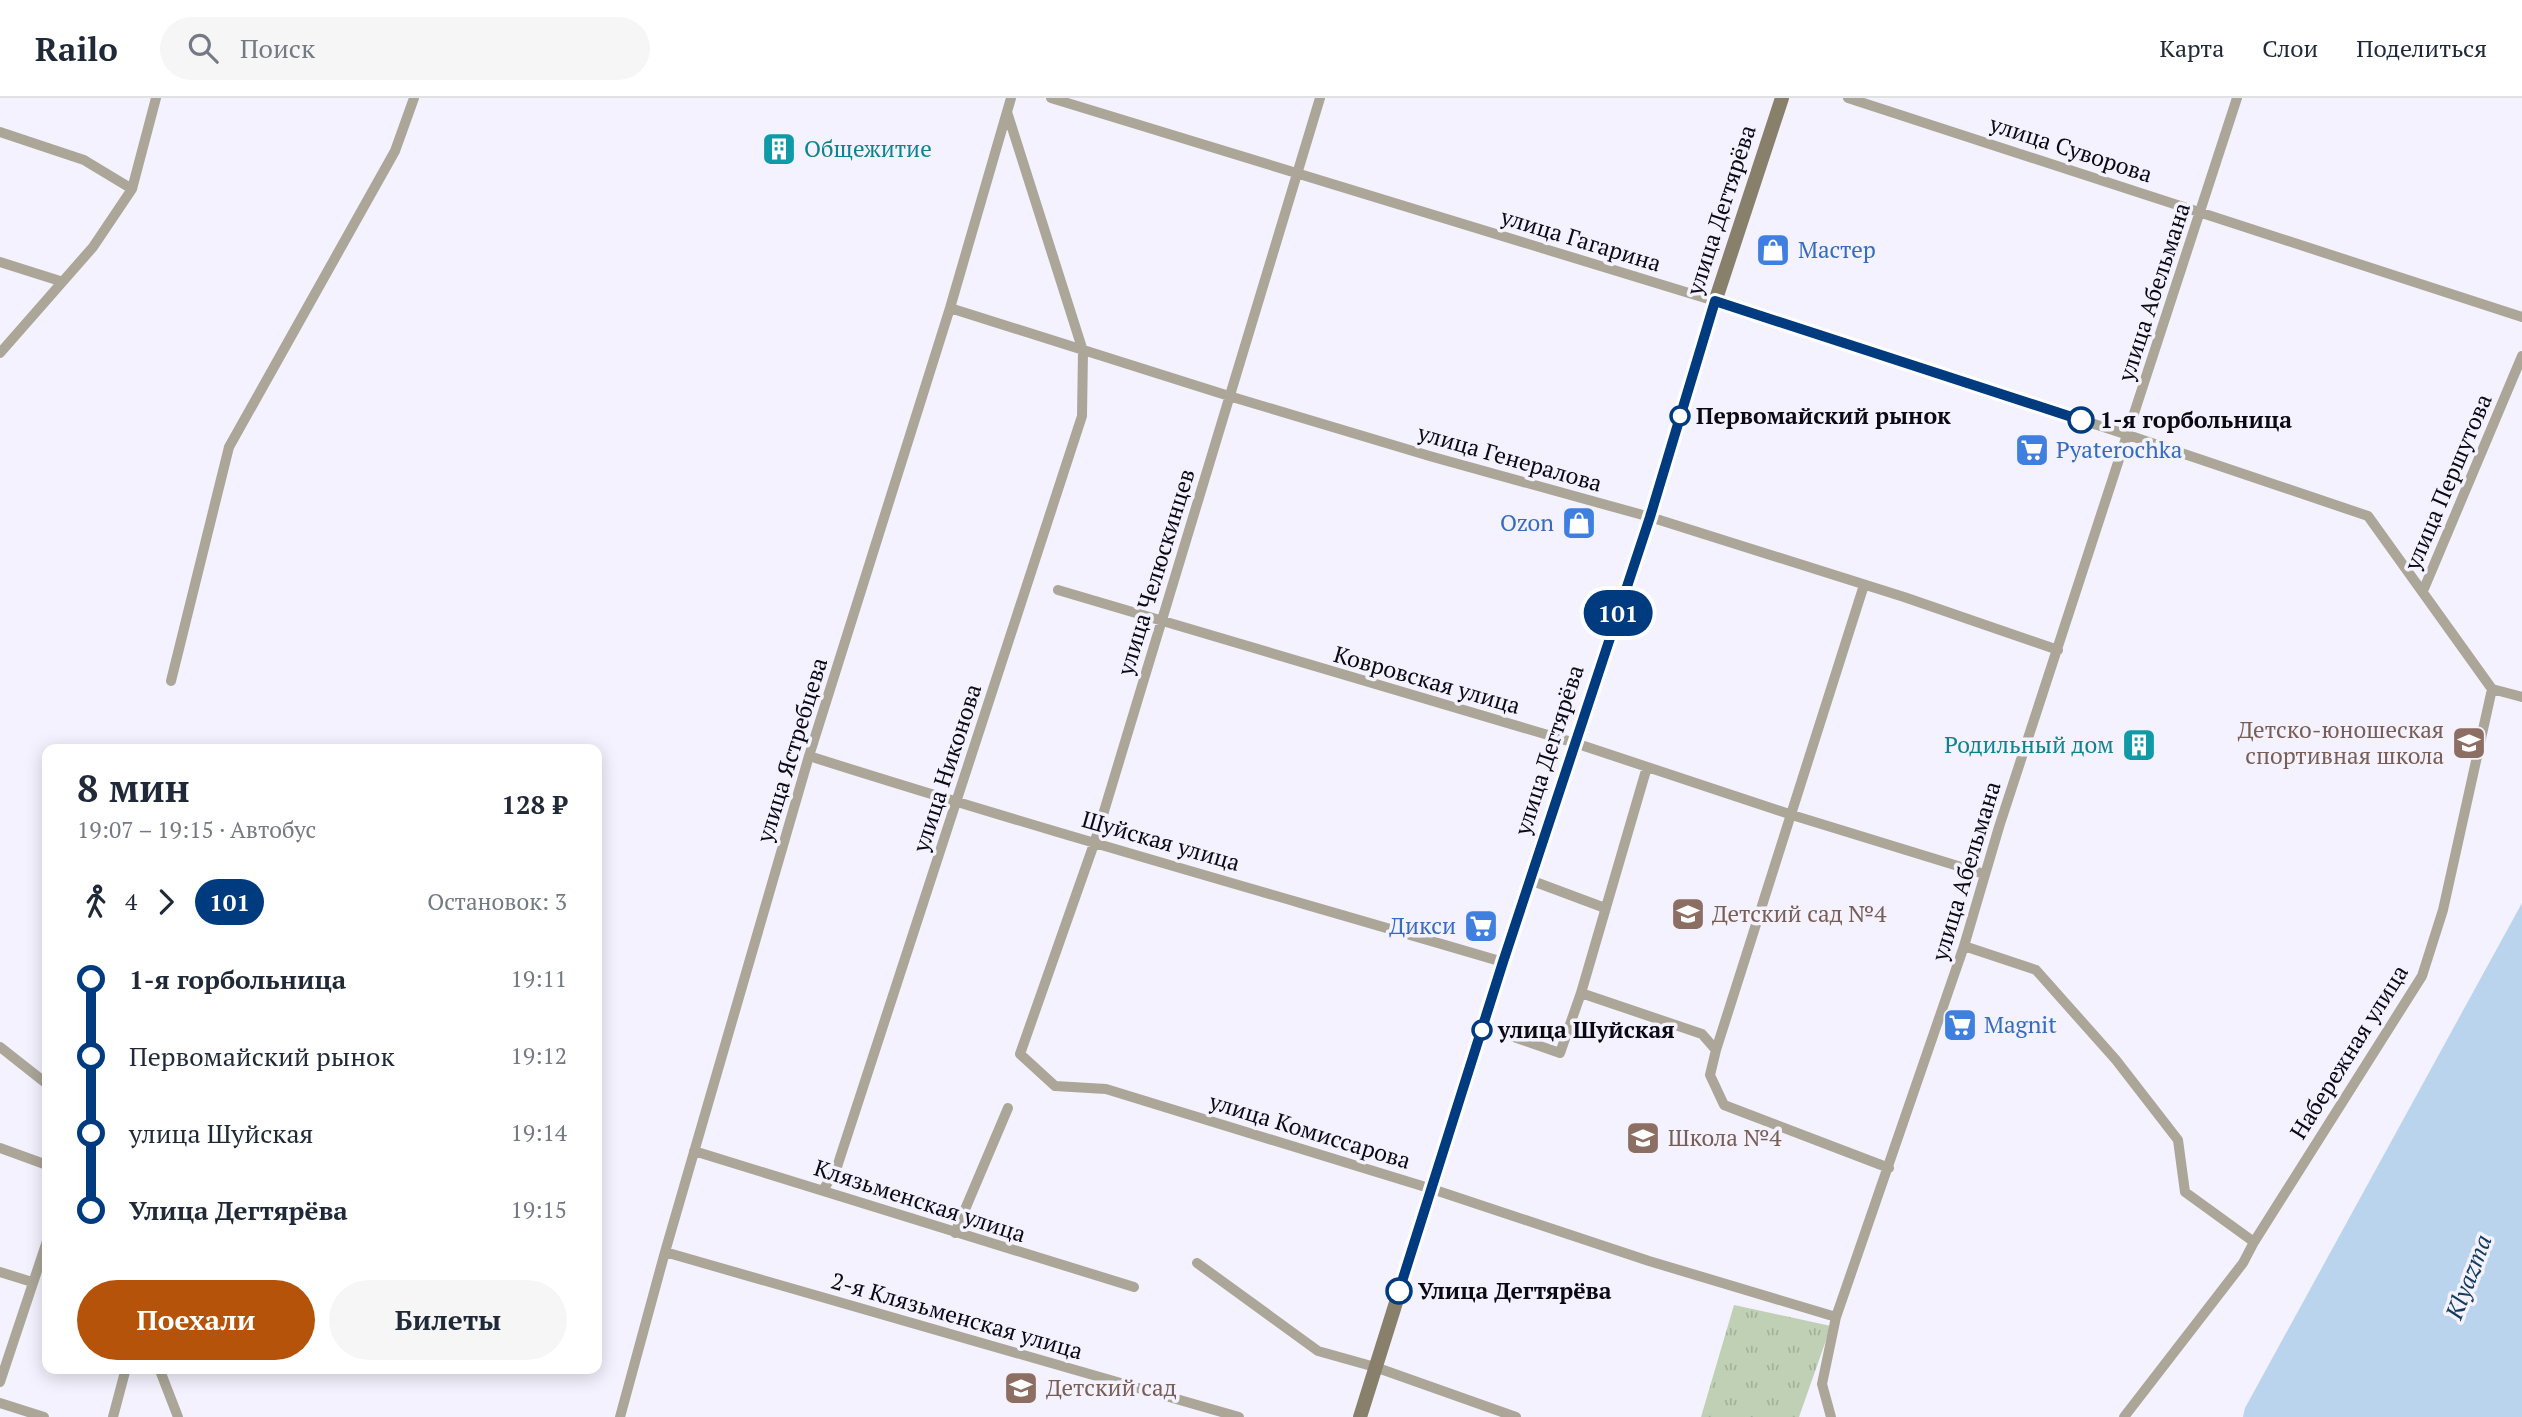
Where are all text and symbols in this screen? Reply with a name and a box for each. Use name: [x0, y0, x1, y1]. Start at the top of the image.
search box: [160, 17, 650, 80]
text: Railo: [35, 27, 118, 70]
icon: search: [184, 29, 222, 67]
text: Поиск: [240, 31, 315, 65]
text: Карта: [2159, 32, 2224, 64]
text: Слои: [2262, 32, 2318, 64]
text: Поделиться: [2356, 32, 2487, 64]
street label: улица Суворова: [1985, 107, 2157, 190]
street label: улица Дегтярёва: [1678, 120, 1763, 300]
building icon: Общежитие: [760, 130, 798, 168]
place label: Общежитие: [804, 133, 932, 164]
street label: улица Абельмана: [2110, 198, 2197, 386]
street label: улица Гагарина: [1496, 200, 1665, 279]
shop icon: Мастер: [1754, 231, 1792, 269]
place label: Мастер: [1798, 234, 1876, 265]
street label: улица Першутова: [2396, 389, 2499, 576]
place label: Первомайский рынок: [1696, 400, 1951, 431]
place label: 1-я горбольница: [2100, 404, 2292, 435]
marker: Первомайский рынок: [1670, 406, 1690, 426]
marker: 1-я горбольница: [2068, 407, 2094, 433]
street label: улица Генералова: [1413, 416, 1606, 499]
supermarket icon: Pyaterochka: [2013, 431, 2051, 469]
place label: Pyaterochka: [2056, 434, 2183, 465]
street label: улица Челюскинцев: [1109, 465, 1202, 680]
shop icon: Ozon: [1560, 504, 1598, 542]
place label: Ozon: [1500, 507, 1554, 538]
line badge: 101: [1578, 590, 1658, 636]
text: 101: [1598, 597, 1638, 629]
street label: Ковровская улица: [1330, 638, 1524, 721]
street label: улица Ястребцева: [748, 653, 835, 847]
street label: улица Дегтярёва: [1506, 660, 1591, 840]
street label: улица Никонова: [904, 679, 988, 857]
place label: Детско-юношеская спортивная школа: [2238, 714, 2444, 771]
school or university icon: Детско-юношеская спортивная школа: [2450, 724, 2488, 762]
building icon: Родильный дом: [2120, 726, 2158, 764]
place label: Родильный дом: [1944, 729, 2114, 760]
text: 8 мин: [77, 763, 190, 813]
street label: улица Абельмана: [1923, 777, 2008, 965]
text: 128 ₽: [501, 787, 567, 821]
street label: Шуйская улица: [1079, 803, 1244, 878]
text: 19:07 – 19:15 · Автобус: [77, 814, 316, 845]
icon: walk: [77, 883, 115, 921]
icon: forward: [147, 883, 185, 921]
text: 4: [125, 886, 137, 917]
text: 101: [209, 886, 250, 918]
text: Остановок: 3: [427, 886, 567, 917]
school or university icon: Детский сад №4: [1669, 895, 1707, 933]
place label: Детский сад №4: [1712, 898, 1887, 929]
supermarket icon: Дикси: [1462, 907, 1500, 945]
place label: Дикси: [1389, 910, 1456, 941]
street label: Набережная улица: [2282, 958, 2415, 1145]
text: 1-я горбольница: [129, 962, 346, 996]
text: 19:11: [510, 963, 567, 994]
supermarket icon: Magnit: [1941, 1006, 1979, 1044]
place label: Magnit: [1984, 1009, 2057, 1040]
place label: улица Шуйская: [1497, 1014, 1675, 1045]
marker: улица Шуйская: [1472, 1020, 1492, 1040]
text: Первомайский рынок: [129, 1039, 395, 1073]
text: 19:12: [510, 1040, 567, 1071]
street label: улица Комиссарова: [1205, 1085, 1415, 1176]
text: улица Шуйская: [129, 1116, 313, 1150]
text: 19:14: [510, 1117, 567, 1148]
school or university icon: Школа №4: [1624, 1119, 1662, 1157]
place label: Школа №4: [1668, 1122, 1782, 1153]
street label: Клязьменская улица: [810, 1152, 1030, 1249]
text: Улица Дегтярёва: [129, 1193, 348, 1227]
text: 19:15: [510, 1194, 567, 1225]
water label: Klyazma: [2437, 1230, 2499, 1324]
street label: 2-я Клязьменская улица: [828, 1265, 1087, 1366]
place label: Улица Дегтярёва: [1418, 1275, 1612, 1306]
marker: Улица Дегтярёва: [1386, 1278, 1412, 1304]
button: Поехали: [77, 1280, 315, 1360]
button: Билеты: [329, 1280, 567, 1360]
school or university icon: Детский сад: [1002, 1369, 1040, 1407]
place label: Детский сад: [1046, 1372, 1177, 1403]

